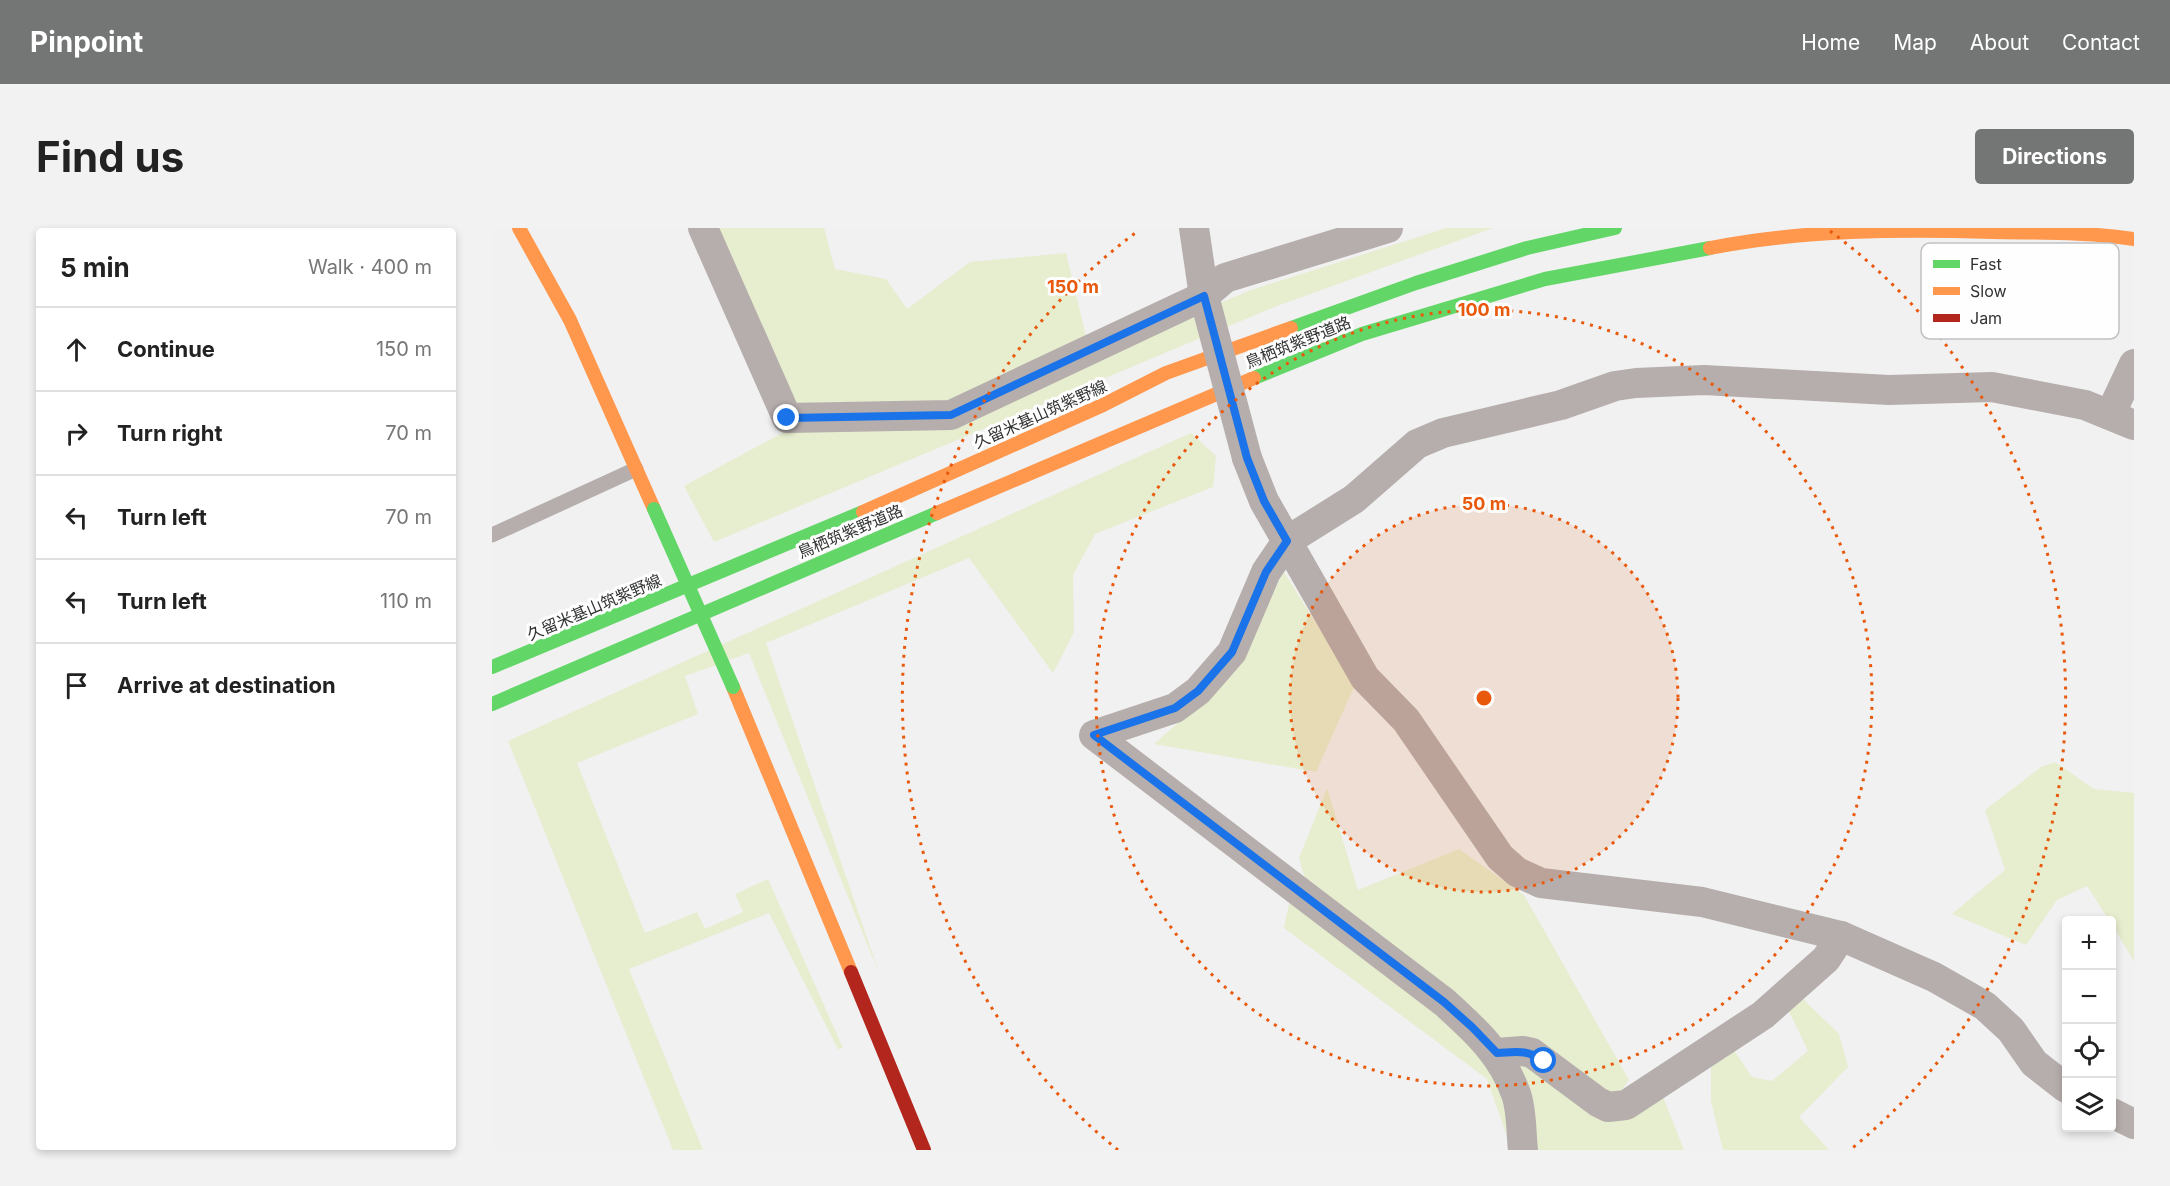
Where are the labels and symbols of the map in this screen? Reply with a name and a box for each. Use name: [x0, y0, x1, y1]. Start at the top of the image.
legend: [1921, 243, 2119, 339]
text: Fast: [1970, 254, 2002, 274]
text: 150 m: [1047, 276, 1099, 297]
text: Slow: [1970, 281, 2007, 301]
text: 100 m: [1458, 299, 1510, 320]
text: Jam: [1970, 308, 2002, 328]
street label: 鳥栖筑紫野道路: [1242, 312, 1354, 372]
street label: 久留米基山筑紫野線: [970, 376, 1110, 452]
route end: [773, 404, 799, 430]
text: 50 m: [1462, 493, 1506, 514]
street label: 鳥栖筑紫野道路: [795, 500, 905, 562]
street label: 久留米基山筑紫野線: [524, 570, 664, 644]
centre of rings: [1474, 688, 1494, 708]
route start: [1530, 1047, 1556, 1073]

